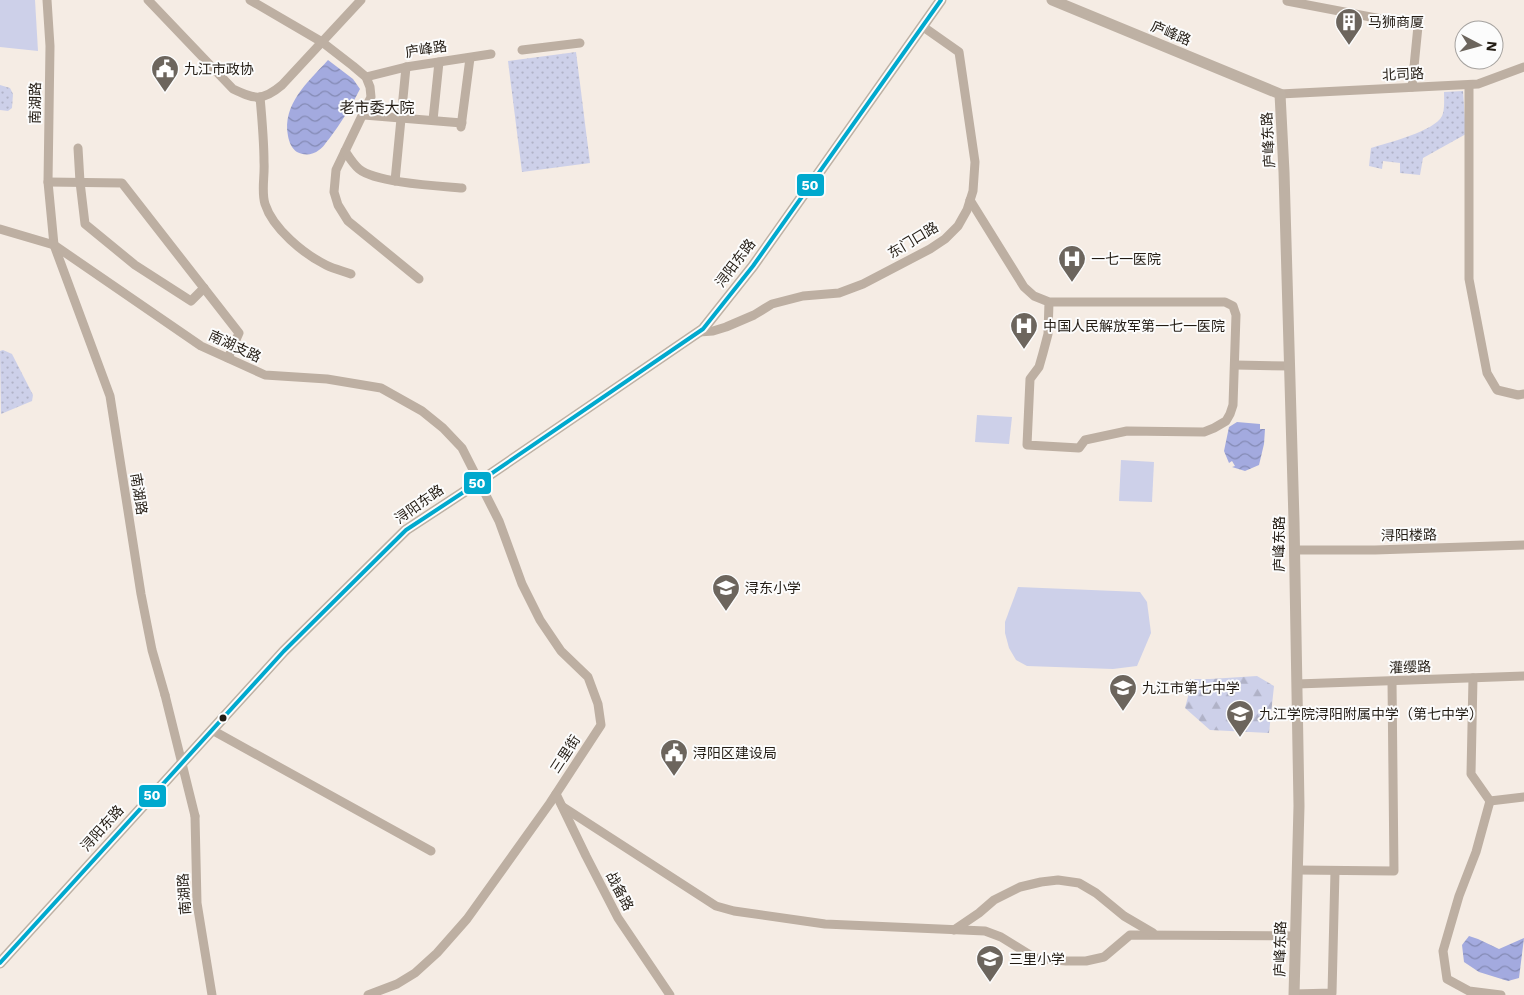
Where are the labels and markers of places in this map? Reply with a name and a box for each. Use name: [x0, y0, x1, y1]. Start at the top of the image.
building icon: 马狮商厦: [1334, 7, 1364, 46]
place label: 马狮商厦: [1368, 14, 1424, 30]
public building icon: 九江市政协: [150, 54, 180, 93]
place label: 九江市政协: [184, 61, 254, 77]
hospital icon: 一七一医院: [1057, 244, 1087, 283]
place label: 一七一医院: [1091, 251, 1161, 267]
hospital icon: 中国人民解放军第一七一医院: [1009, 311, 1039, 350]
place label: 中国人民解放军第一七一医院: [1043, 318, 1225, 334]
school or university icon: 浔东小学: [711, 573, 741, 612]
place label: 浔东小学: [745, 580, 801, 596]
school or university icon: 九江市第七中学: [1108, 673, 1138, 712]
place label: 九江市第七中学: [1142, 680, 1240, 696]
school or university icon: 九江学院浔阳附属中学（第七中学）: [1225, 699, 1255, 738]
place label: 九江学院浔阳附属中学（第七中学）: [1259, 706, 1483, 722]
unlabelled marker: [218, 713, 228, 723]
public building icon: 浔阳区建设局: [659, 738, 689, 777]
place label: 浔阳区建设局: [693, 745, 777, 761]
school or university icon: 三里小学: [975, 944, 1005, 983]
place label: 三里小学: [1009, 951, 1065, 967]

